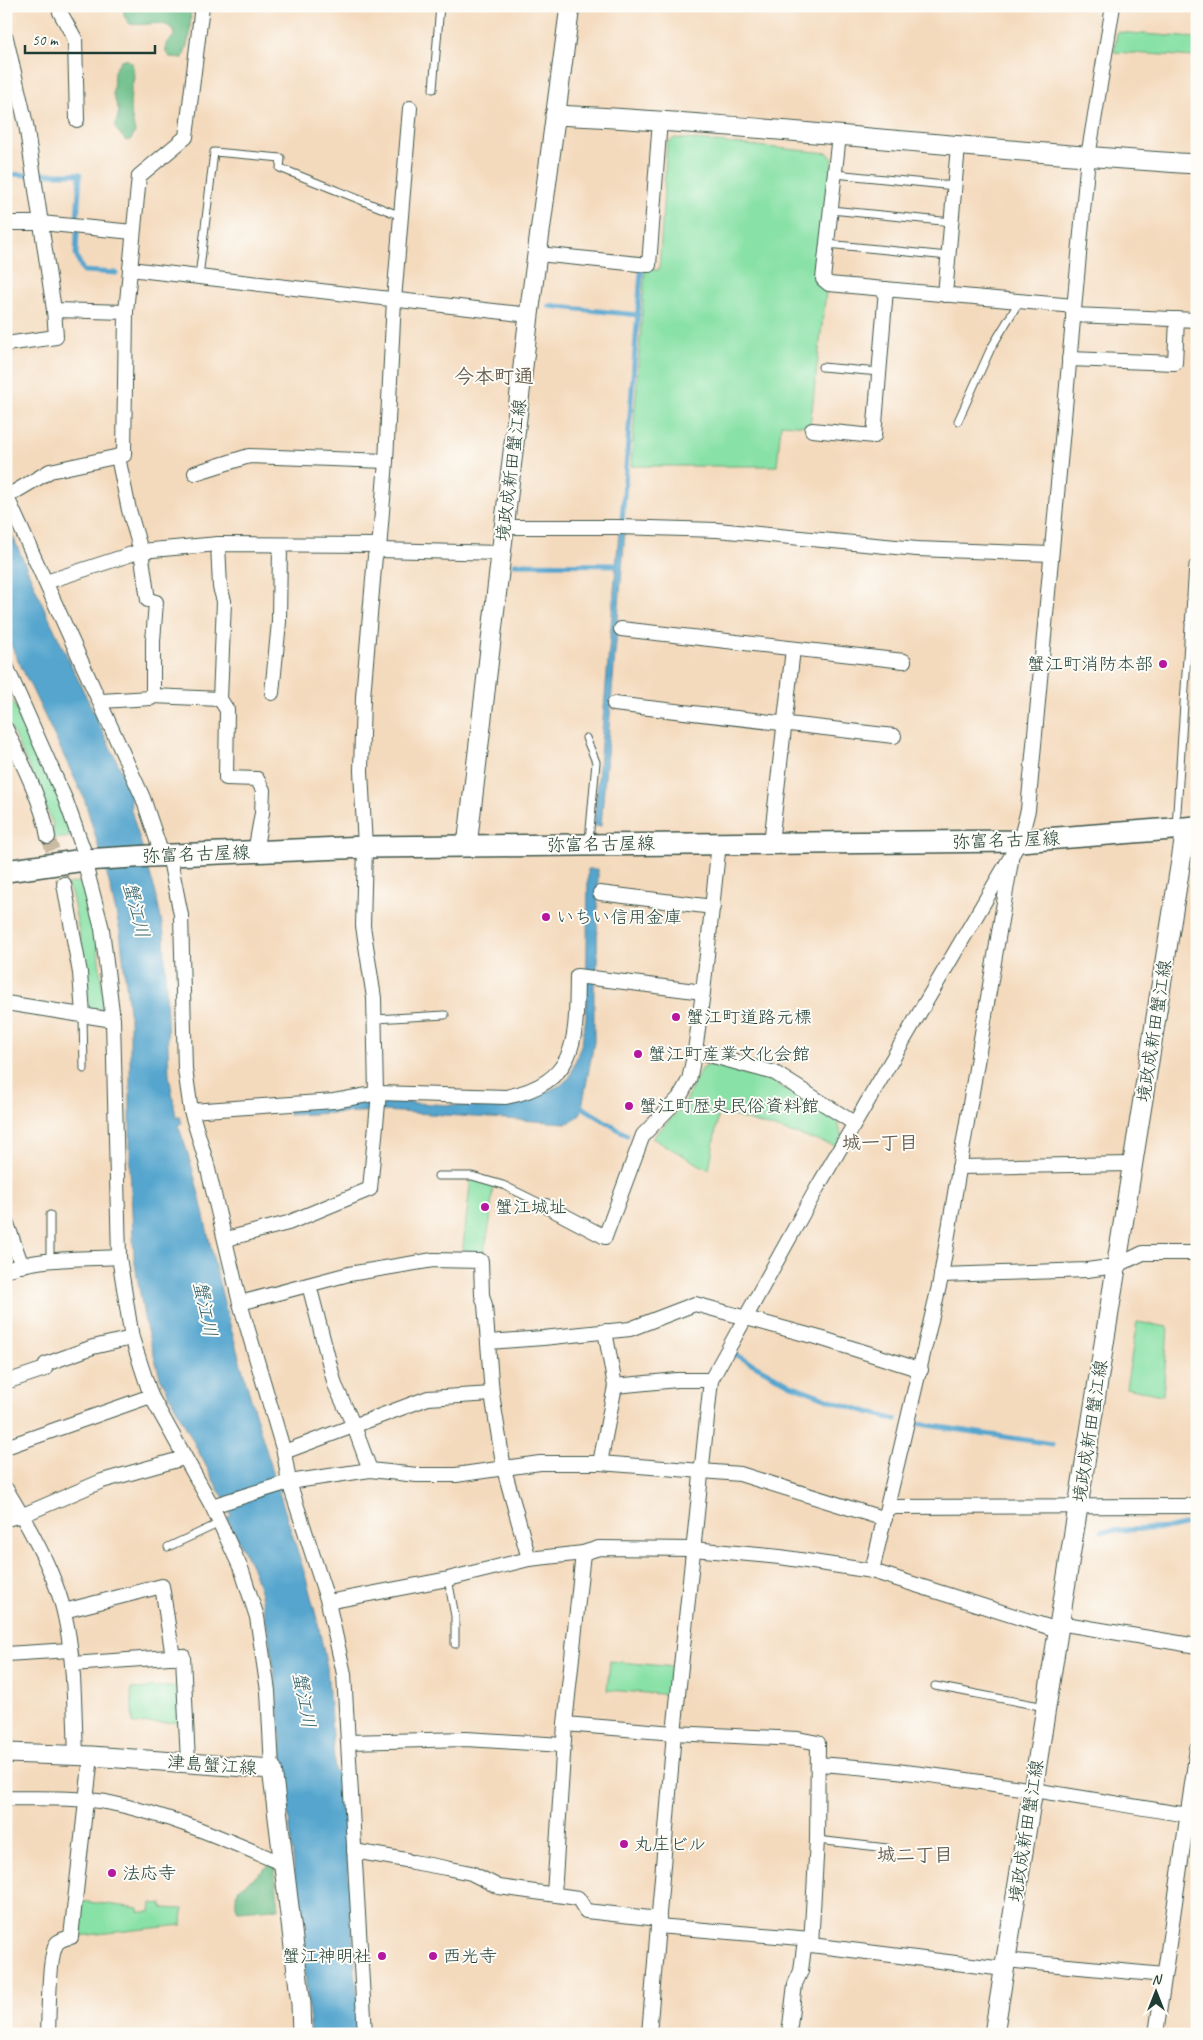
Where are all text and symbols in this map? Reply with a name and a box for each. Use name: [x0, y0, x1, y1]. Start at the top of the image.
scale bar: [25, 22, 155, 54]
text: 50 m: [32, 31, 59, 50]
district label: 今本町通: [454, 364, 534, 389]
street label: 境政成新田蟹江線: [491, 397, 531, 543]
place label: 蟹江町消防本部: [1027, 653, 1153, 675]
marker: 蟹江町消防本部: [1157, 658, 1169, 670]
street label: 弥富名古屋線: [952, 827, 1060, 853]
street label: 弥富名古屋線: [547, 832, 655, 856]
street label: 弥富名古屋線: [142, 841, 250, 867]
water label: 蟹江川: [117, 879, 155, 941]
place label: いちい信用金庫: [556, 906, 682, 928]
marker: いちい信用金庫: [540, 911, 552, 923]
street label: 境政成新田蟹江線: [1132, 958, 1176, 1104]
place label: 蟹江町道路元標: [686, 1006, 812, 1028]
marker: 蟹江町道路元標: [670, 1011, 682, 1023]
place label: 蟹江町産業文化会館: [648, 1043, 810, 1065]
marker: 蟹江町産業文化会館: [632, 1048, 644, 1060]
place label: 蟹江町歴史民俗資料館: [639, 1095, 819, 1117]
marker: 蟹江町歴史民俗資料館: [623, 1100, 635, 1112]
district label: 城一丁目: [842, 1131, 918, 1155]
place label: 蟹江城址: [495, 1196, 567, 1218]
marker: 蟹江城址: [479, 1201, 491, 1213]
water label: 蟹江川: [188, 1279, 222, 1339]
street label: 境政成新田蟹江線: [1068, 1358, 1112, 1504]
water label: 蟹江川: [287, 1670, 321, 1730]
street label: 津島蟹江線: [166, 1751, 258, 1779]
street label: 境政成新田蟹江線: [1004, 1758, 1048, 1904]
place label: 丸庄ビル: [634, 1833, 706, 1855]
marker: 丸庄ビル: [618, 1838, 630, 1850]
district label: 城二丁目: [877, 1843, 953, 1867]
place label: 法応寺: [122, 1862, 176, 1884]
marker: 法応寺: [106, 1867, 118, 1879]
place label: 蟹江神明社: [282, 1945, 372, 1967]
place label: 西光寺: [443, 1945, 497, 1967]
marker: 蟹江神明社: [376, 1950, 388, 1962]
marker: 西光寺: [427, 1950, 439, 1962]
north arrow: [1130, 1968, 1180, 2018]
text: N: [1152, 1971, 1163, 1988]

